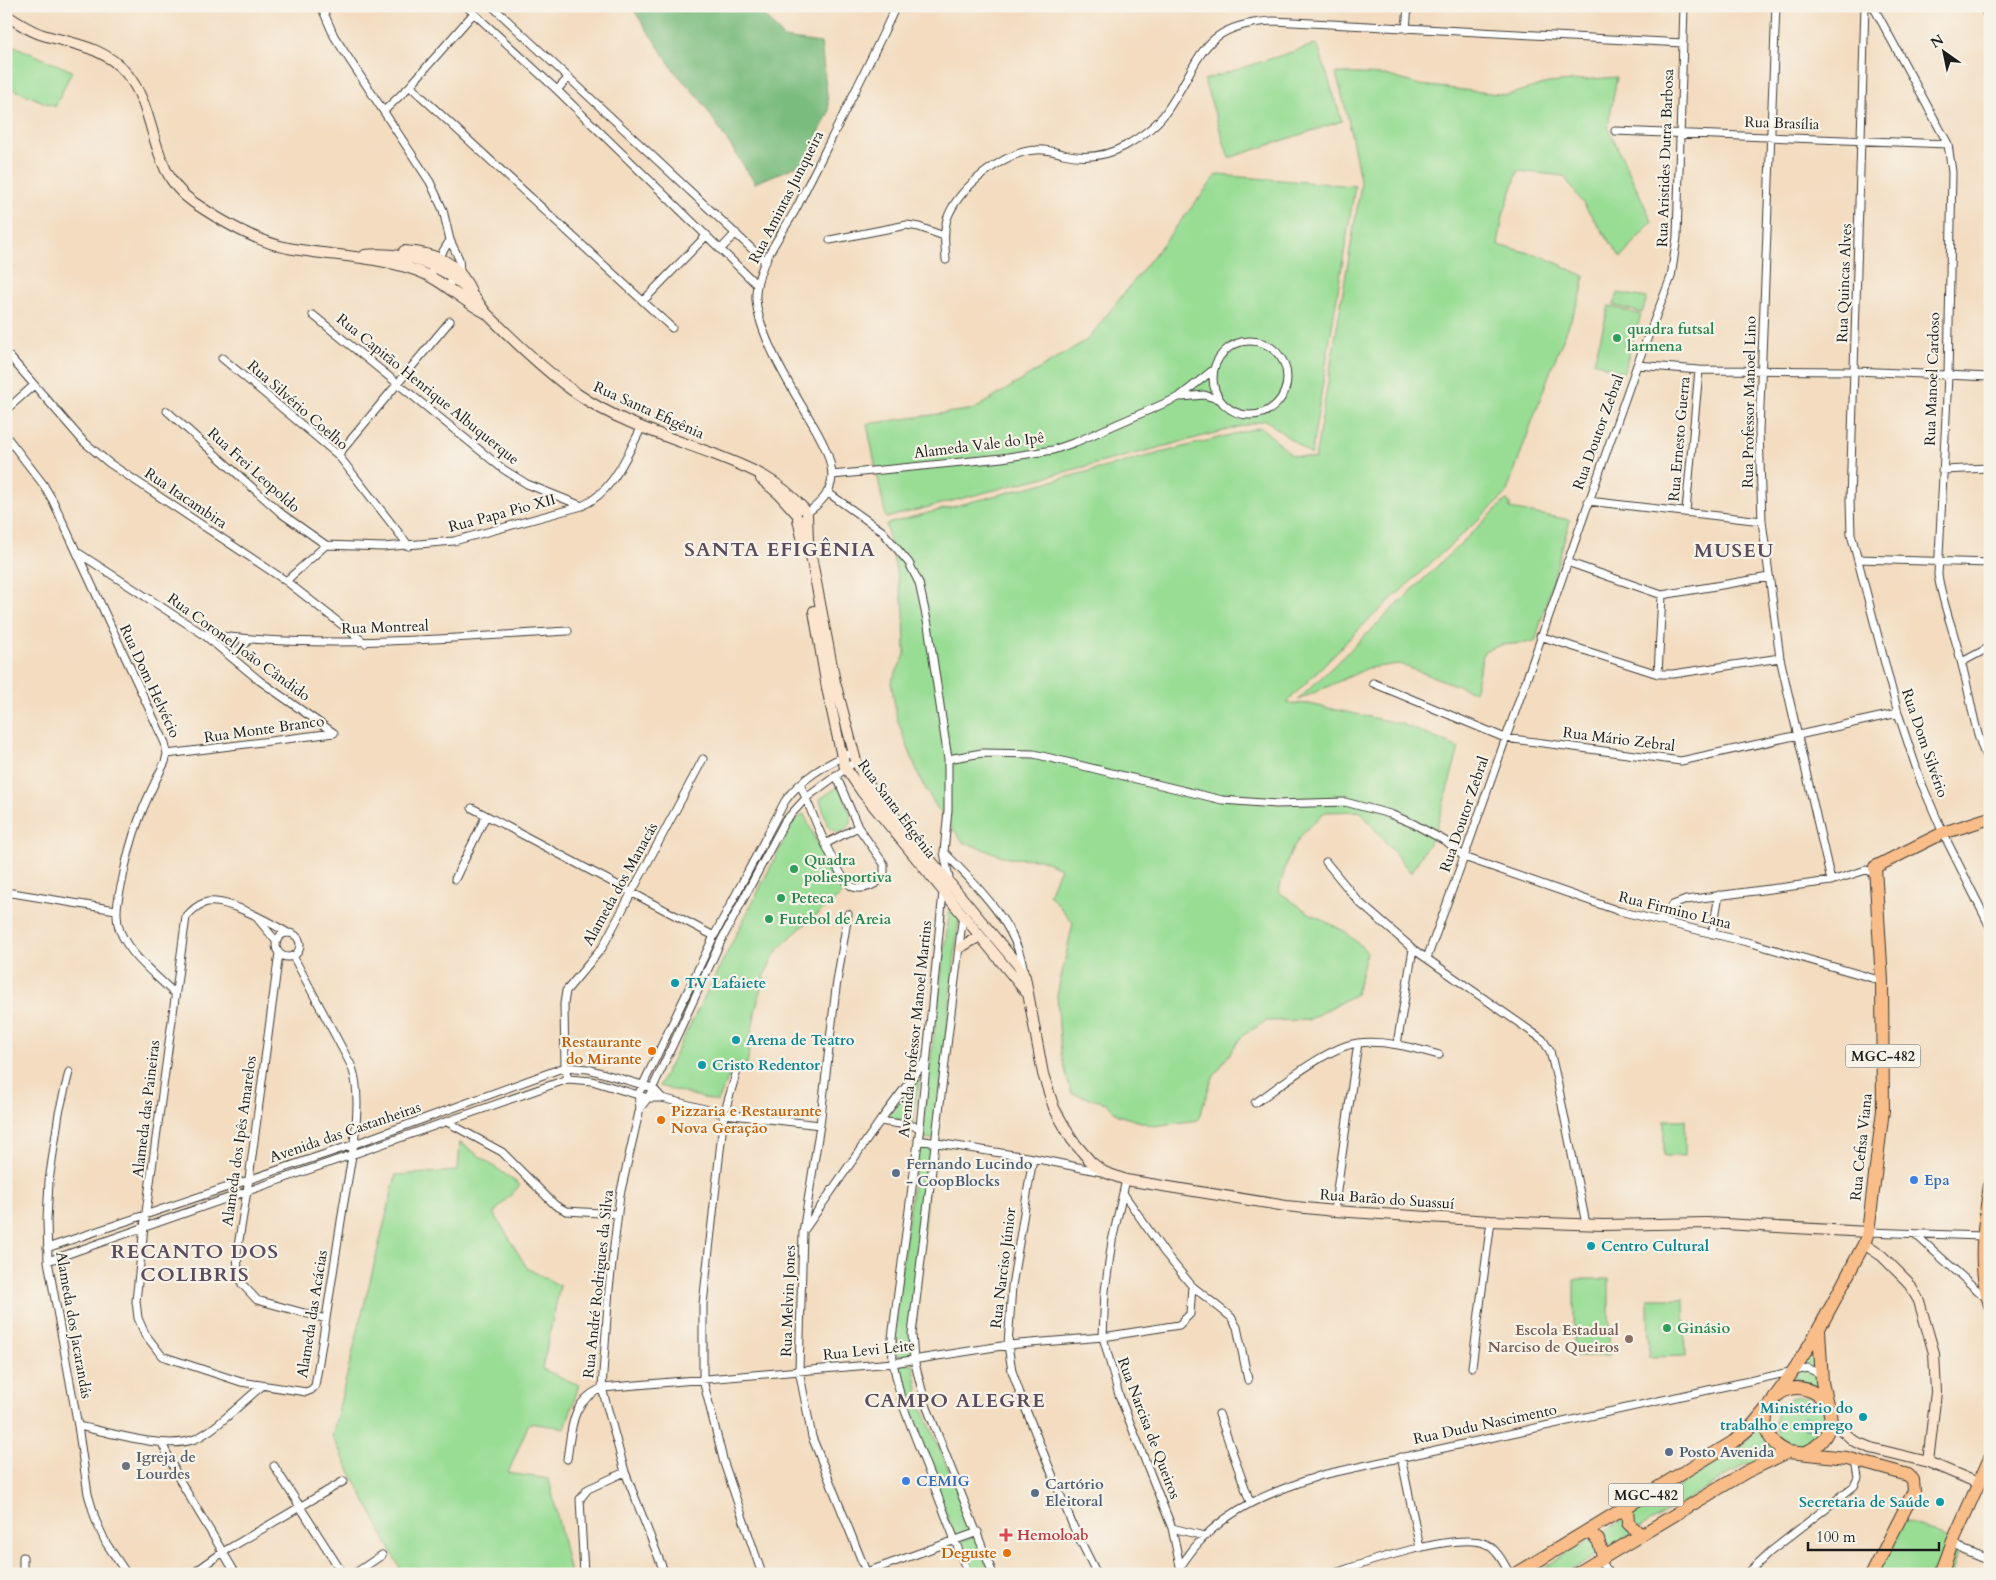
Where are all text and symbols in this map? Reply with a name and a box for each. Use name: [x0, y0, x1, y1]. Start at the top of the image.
north arrow: [1918, 28, 1968, 78]
text: N: [1927, 30, 1947, 53]
street label: Rua Aristides Dutra Barbosa: [1652, 68, 1678, 247]
street label: Rua Brasília: [1744, 112, 1820, 134]
street label: Rua Amintas Junqueira: [744, 127, 828, 267]
street label: Rua Quincas Alves: [1832, 223, 1856, 343]
street label: Rua Capitão Henrique Albuquerque: [332, 309, 524, 469]
street label: Rua Manoel Cardoso: [1920, 312, 1944, 446]
street label: Rua Professor Manoel Lino: [1737, 316, 1761, 488]
place label: quadra futsal larmena: [1627, 319, 1715, 356]
marker: quadra futsal larmena: [1611, 332, 1623, 344]
street label: Rua Silvério Coelho: [243, 356, 353, 454]
street label: Rua Doutor Zebral: [1568, 371, 1628, 492]
street label: Rua Ernesto Guerra: [1664, 375, 1694, 502]
street label: Rua Santa Efigênia: [591, 377, 708, 444]
street label: Rua Frei Leopoldo: [203, 423, 305, 517]
street label: Alameda Vale do Ipê: [913, 427, 1045, 463]
street label: Rua Itacambira: [141, 463, 232, 533]
street label: Rua Papa Pio XII: [446, 489, 558, 537]
district label: SANTA EFIGÊNIA: [684, 536, 876, 563]
district label: MUSEU: [1694, 537, 1774, 564]
street label: Rua Coronel João Cândido: [164, 588, 314, 706]
street label: Rua Montreal: [341, 615, 429, 639]
street label: Rua Dom Helvécio: [115, 621, 185, 741]
street label: Rua Dom Silvério: [1897, 686, 1953, 800]
street label: Rua Monte Branco: [203, 711, 325, 747]
street label: Rua Mário Zebral: [1562, 722, 1676, 756]
street label: Rua Doutor Zebral: [1435, 753, 1493, 875]
street label: Rua Santa Efigênia: [853, 755, 941, 863]
street label: Alameda dos Manacás: [578, 819, 662, 949]
place label: Quadra poliesportiva: [804, 850, 892, 887]
marker: Quadra poliesportiva: [788, 863, 800, 875]
street label: Rua Firmino Lana: [1617, 886, 1734, 934]
place label: Peteca: [791, 888, 835, 908]
marker: Peteca: [775, 892, 787, 904]
place label: Futebol de Areia: [779, 909, 892, 929]
marker: Futebol de Areia: [763, 913, 775, 925]
street label: Avenida Professor Manoel Martins: [894, 919, 936, 1139]
place label: TV Lafaiete: [685, 973, 766, 993]
marker: TV Lafaiete: [669, 977, 681, 989]
place label: Arena de Teatro: [746, 1030, 855, 1050]
place label: Restaurante do Mirante: [561, 1032, 642, 1069]
marker: Arena de Teatro: [730, 1034, 742, 1046]
street label: Alameda das Paineiras: [128, 1039, 164, 1179]
road number: MGC-482: [1846, 1044, 1920, 1068]
marker: Restaurante do Mirante: [646, 1045, 658, 1057]
street label: Alameda dos Ipês Amarelos: [217, 1054, 261, 1228]
place label: Cristo Redentor: [712, 1055, 821, 1075]
marker: Cristo Redentor: [696, 1059, 708, 1071]
street label: Rua Cefisa Viana: [1845, 1092, 1877, 1202]
street label: Avenida das Castanheiras: [267, 1097, 423, 1167]
place label: Pizzaria e Restaurante Nova Geração: [671, 1101, 822, 1138]
marker: Pizzaria e Restaurante Nova Geração: [655, 1114, 667, 1126]
place label: Fernando Lucindo - CoopBlocks: [906, 1154, 1033, 1191]
marker: Fernando Lucindo - CoopBlocks: [890, 1167, 902, 1179]
place label: Epa: [1924, 1170, 1950, 1190]
marker: Epa: [1908, 1174, 1920, 1186]
street label: Rua Barão do Suassuí: [1319, 1184, 1455, 1214]
street label: Rua André Rodrigues da Silva: [578, 1188, 618, 1379]
street label: Rua Narciso Júnior: [986, 1206, 1020, 1330]
place label: Centro Cultural: [1601, 1236, 1710, 1256]
district label: RECANTO DOS COLIBRIS: [111, 1238, 279, 1288]
marker: Centro Cultural: [1585, 1240, 1597, 1252]
street label: Rua Melvin Jones: [776, 1245, 800, 1357]
street label: Alameda das Acácias: [292, 1249, 332, 1379]
street label: Alameda dos Jacarandás: [51, 1250, 97, 1400]
place label: Ginásio: [1677, 1318, 1730, 1338]
place label: Escola Estadual Narciso de Queiros: [1488, 1320, 1620, 1357]
marker: Ginásio: [1661, 1322, 1673, 1334]
marker: Escola Estadual Narciso de Queiros: [1623, 1333, 1635, 1345]
street label: Rua Levi Leite: [822, 1335, 916, 1365]
street label: Rua Narcisa de Queiros: [1113, 1354, 1185, 1502]
district label: CAMPO ALEGRE: [864, 1387, 1046, 1414]
place label: Ministério do trabalho e emprego: [1720, 1398, 1853, 1435]
street label: Rua Dudu Nascimento: [1412, 1399, 1558, 1449]
marker: Ministério do trabalho e emprego: [1857, 1411, 1869, 1423]
place label: Posto Avenida: [1679, 1442, 1775, 1462]
marker: Posto Avenida: [1663, 1446, 1675, 1458]
place label: Igreja de Lourdes: [136, 1447, 196, 1484]
marker: Igreja de Lourdes: [120, 1460, 132, 1472]
place label: CEMIG: [916, 1471, 970, 1491]
place label: Cartório Eleitoral: [1045, 1474, 1104, 1511]
marker: CEMIG: [900, 1475, 912, 1487]
road number: MGC-482: [1608, 1484, 1684, 1506]
marker: Cartório Eleitoral: [1029, 1487, 1041, 1499]
place label: Secretaria de Saúde: [1799, 1492, 1930, 1512]
marker: Secretaria de Saúde: [1934, 1496, 1946, 1508]
scale bar: [1808, 1520, 1940, 1552]
place label: Hemoloab: [1017, 1525, 1089, 1545]
text: 100 m: [1816, 1527, 1856, 1547]
marker: Hemoloab: [999, 1528, 1013, 1542]
place label: Deguste: [941, 1543, 997, 1563]
marker: Deguste: [1001, 1547, 1013, 1559]

